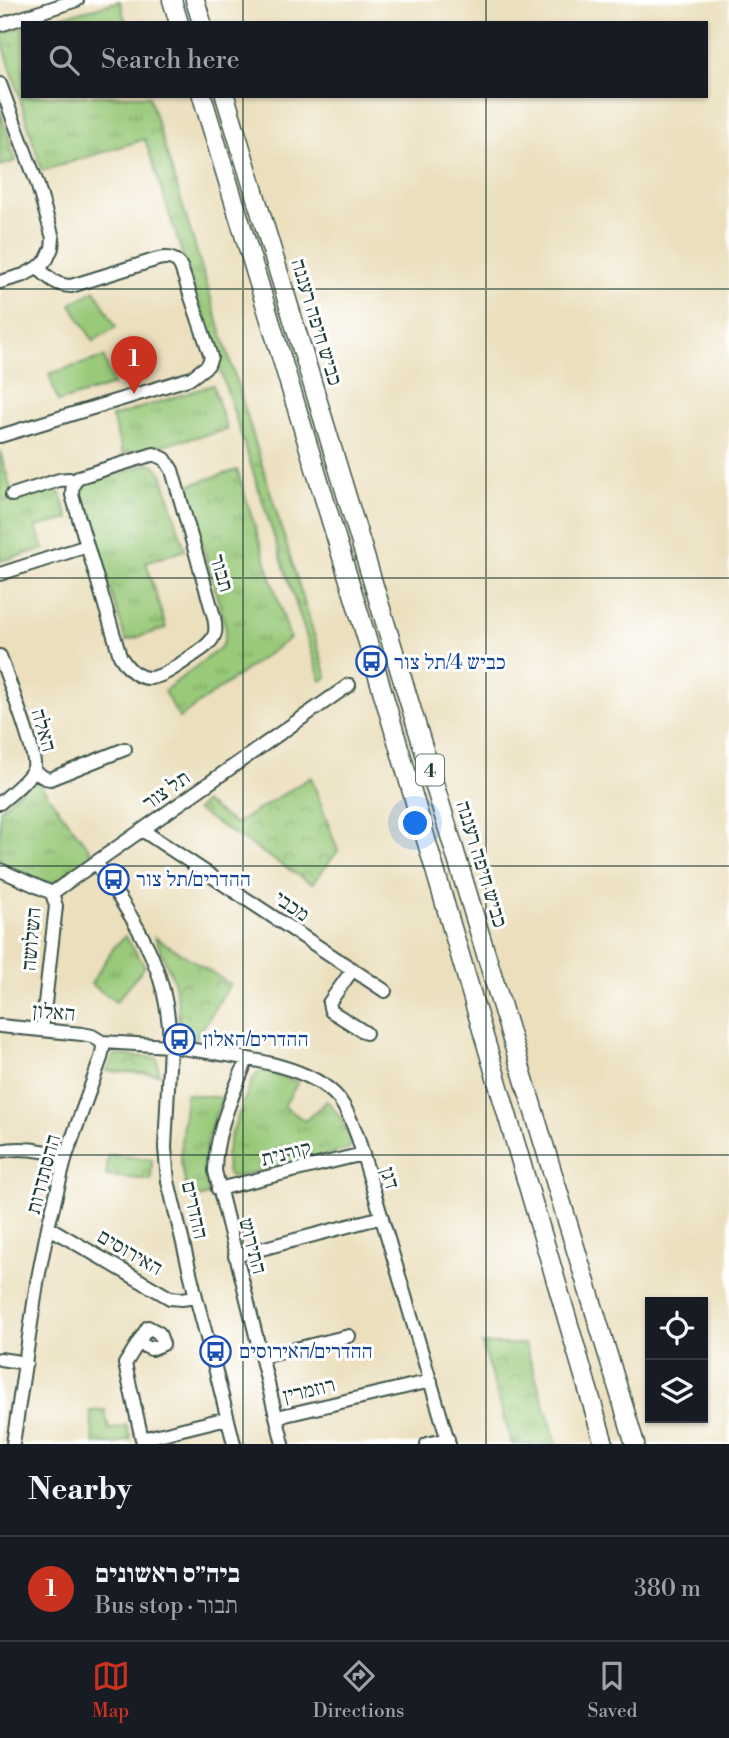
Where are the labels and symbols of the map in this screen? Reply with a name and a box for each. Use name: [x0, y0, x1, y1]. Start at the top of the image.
street label: כביש חיפה רעננה: [284, 256, 348, 389]
pin: 1: [111, 336, 157, 394]
street label: תבור: [203, 552, 239, 595]
bus stop icon: כביש 4/תל צור: [354, 645, 388, 679]
place label: כביש 4/תל צור: [394, 650, 506, 676]
street label: האלה: [25, 706, 62, 755]
road number: 4: [416, 754, 444, 786]
street label: תל צור: [138, 765, 195, 816]
street label: כביש חיפה רעננה: [449, 798, 513, 931]
your location: [398, 806, 432, 840]
bus stop icon: ההדרים/תל צור: [96, 862, 130, 896]
place label: ההדרים/תל צור: [136, 867, 251, 893]
street label: מכבי: [269, 886, 314, 928]
street label: השלושה: [16, 906, 48, 972]
street label: האלון: [31, 998, 76, 1028]
bus stop icon: ההדרים/האלון: [163, 1022, 197, 1056]
place label: ההדרים/האלון: [203, 1027, 309, 1053]
street label: ההסתדרות: [21, 1131, 67, 1217]
street label: קורנית: [258, 1135, 314, 1173]
street label: דגן: [373, 1164, 405, 1192]
street label: ההדרים: [175, 1179, 213, 1242]
street label: התירוש: [232, 1215, 272, 1277]
street label: האירוסים: [92, 1224, 167, 1282]
bus stop icon: ההדרים/האירוסים: [199, 1334, 233, 1368]
place label: ההדרים/האירוסים: [239, 1339, 373, 1365]
street label: רוזמרין: [280, 1372, 338, 1410]

